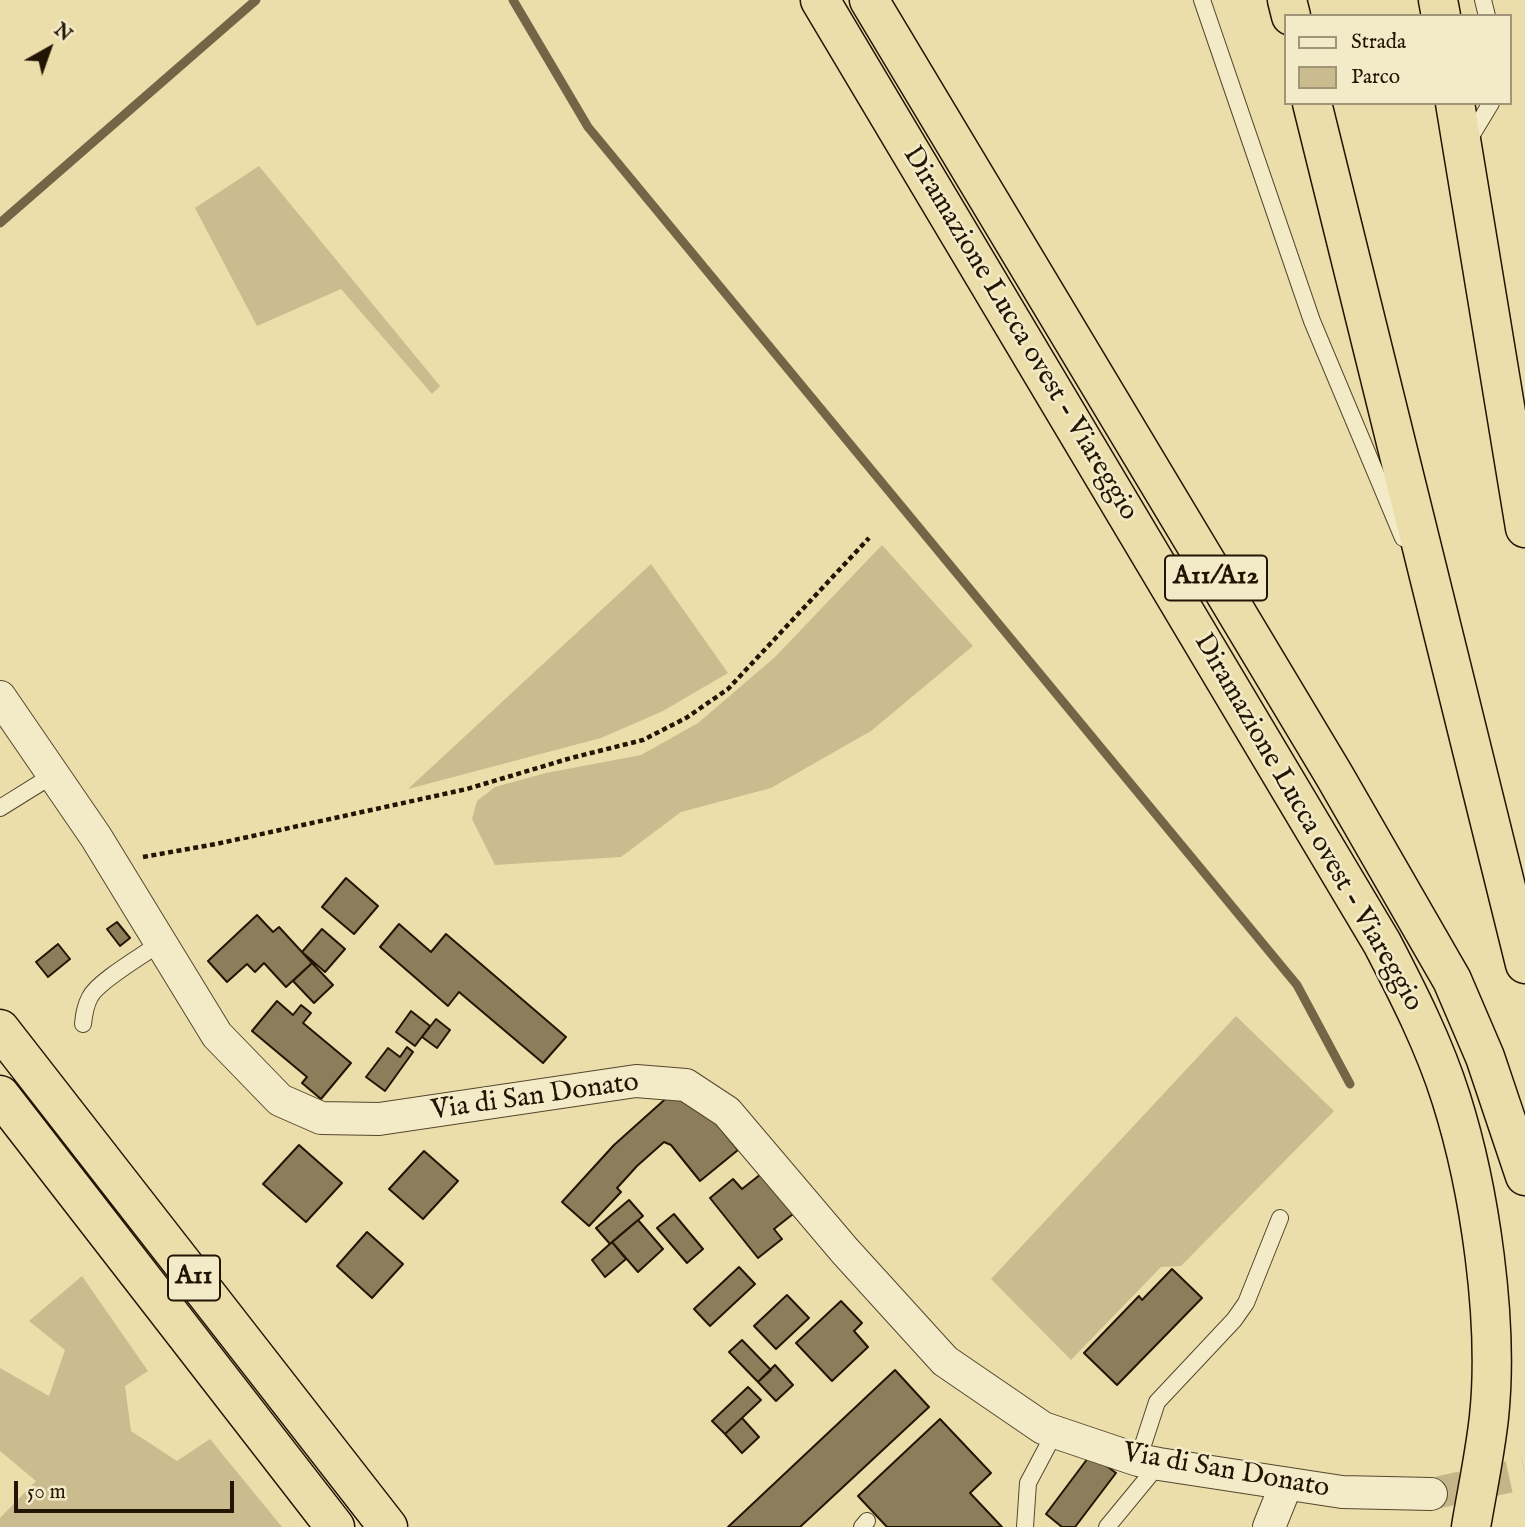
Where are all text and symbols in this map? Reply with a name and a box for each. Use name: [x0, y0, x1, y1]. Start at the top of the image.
north arrow: [14, 14, 84, 84]
legend: [1284, 14, 1511, 105]
text: N: [48, 18, 77, 47]
text: Strada: [1351, 29, 1406, 56]
text: Parco: [1351, 64, 1400, 91]
street label: Diramazione Lucca ovest - Viareggio: [894, 141, 1144, 527]
road number: A11/A12: [1165, 556, 1267, 600]
street label: Diramazione Lucca ovest - Viareggio: [1185, 628, 1429, 1018]
street label: Via di San Donato: [429, 1067, 641, 1129]
road number: A11: [168, 1256, 220, 1301]
street label: Via di San Donato: [1120, 1437, 1332, 1507]
scale bar: [18, 1468, 238, 1512]
text: 50 m: [27, 1479, 66, 1506]

